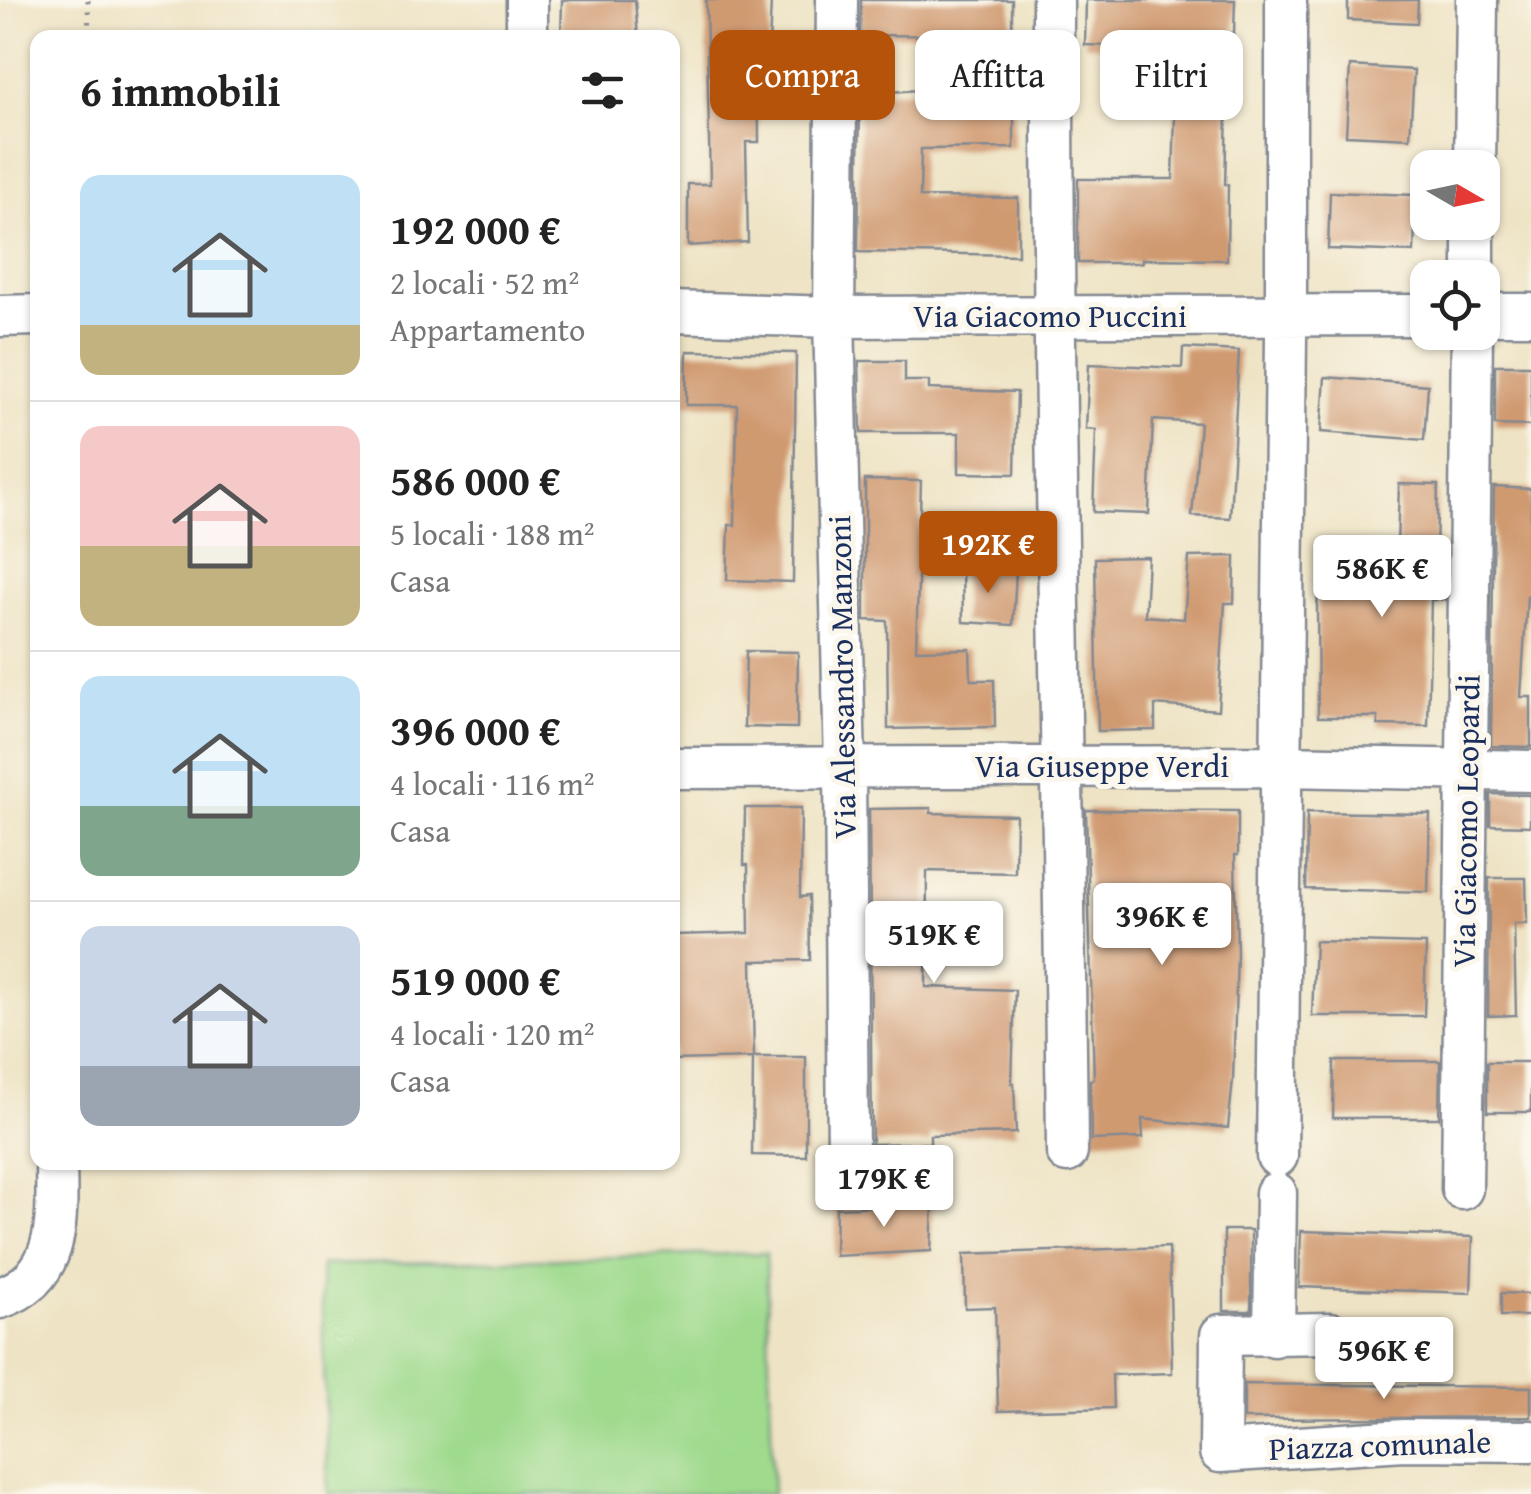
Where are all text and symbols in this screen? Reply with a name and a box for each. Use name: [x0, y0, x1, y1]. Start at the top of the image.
chip: Compra: [710, 30, 895, 120]
chip: Affitta: [915, 30, 1080, 120]
chip: Filtri: [1100, 30, 1243, 120]
text: 6 immobili: [80, 60, 280, 121]
icon: filters: [575, 63, 630, 118]
north arrow: [1410, 150, 1500, 240]
map controls: [1410, 150, 1500, 350]
text: 192 000 €: [390, 198, 561, 259]
icon: home: [160, 215, 280, 335]
text: 2 locali · 52 m²: [390, 259, 579, 306]
button: locate: [1410, 260, 1500, 350]
street label: Via Giacomo Puccini: [913, 292, 1187, 339]
text: Appartamento: [390, 306, 585, 353]
text: 586 000 €: [390, 449, 561, 510]
icon: home: [160, 466, 280, 586]
text: 5 locali · 188 m²: [390, 510, 595, 557]
pin: 192K €: [907, 511, 1069, 596]
street label: Via Alessandro Manzoni: [815, 515, 868, 839]
text: 192K €: [941, 520, 1035, 567]
pin: 586K €: [1301, 535, 1463, 620]
text: 586K €: [1335, 544, 1429, 591]
text: Casa: [390, 557, 450, 604]
street label: Via Giacomo Leopardi: [1439, 674, 1492, 968]
text: 396 000 €: [390, 699, 561, 760]
icon: home: [160, 716, 280, 836]
street label: Via Giuseppe Verdi: [975, 742, 1229, 789]
text: 4 locali · 116 m²: [390, 760, 595, 807]
text: Casa: [390, 807, 450, 854]
pin: 396K €: [1081, 883, 1243, 968]
text: 396K €: [1115, 892, 1209, 939]
pin: 519K €: [853, 901, 1015, 986]
text: 519K €: [887, 910, 981, 957]
text: 519 000 €: [390, 949, 561, 1010]
icon: home: [160, 966, 280, 1086]
text: 4 locali · 120 m²: [390, 1010, 595, 1057]
text: Casa: [390, 1057, 450, 1104]
pin: 179K €: [803, 1145, 965, 1230]
text: 179K €: [837, 1154, 931, 1201]
pin: 596K €: [1303, 1317, 1465, 1402]
text: 596K €: [1337, 1326, 1431, 1373]
street label: Piazza comunale: [1268, 1417, 1492, 1472]

